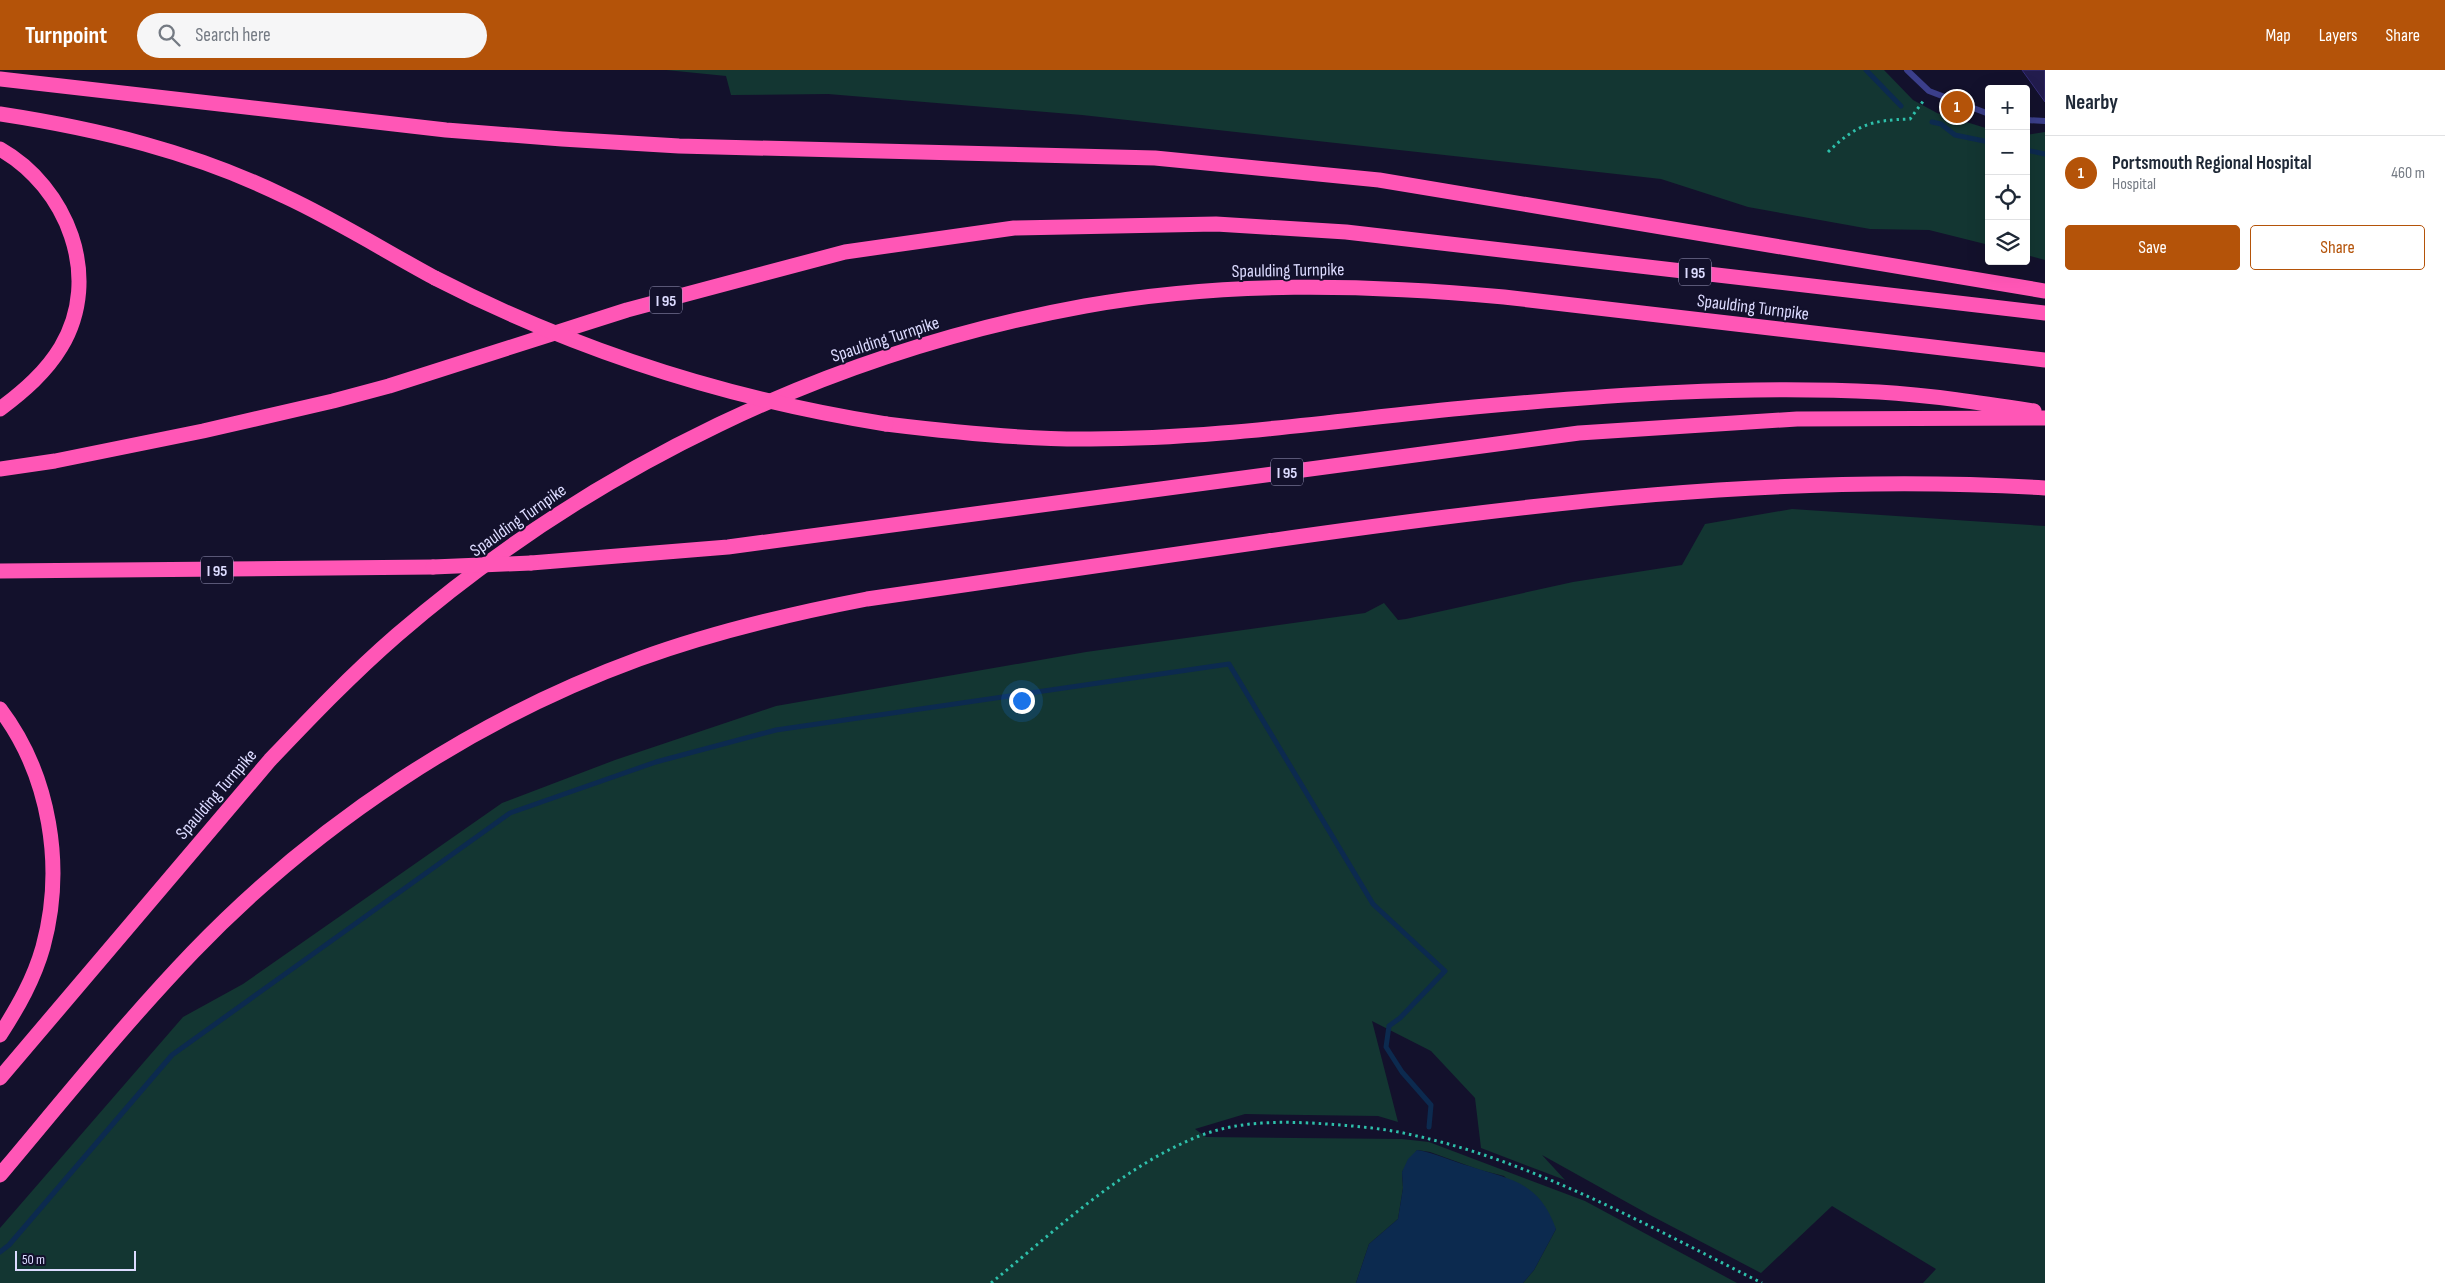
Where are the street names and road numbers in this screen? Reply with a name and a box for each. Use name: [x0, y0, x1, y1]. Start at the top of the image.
road number: I 95: [1679, 258, 1711, 286]
street label: Spaulding Turnpike: [1232, 259, 1344, 282]
road number: I 95: [650, 286, 682, 314]
street label: Spaulding Turnpike: [1696, 290, 1810, 325]
street label: Spaulding Turnpike: [828, 312, 942, 367]
road number: I 95: [1271, 458, 1303, 486]
street label: Spaulding Turnpike: [466, 480, 570, 561]
road number: I 95: [201, 556, 233, 584]
street label: Spaulding Turnpike: [172, 745, 261, 844]

